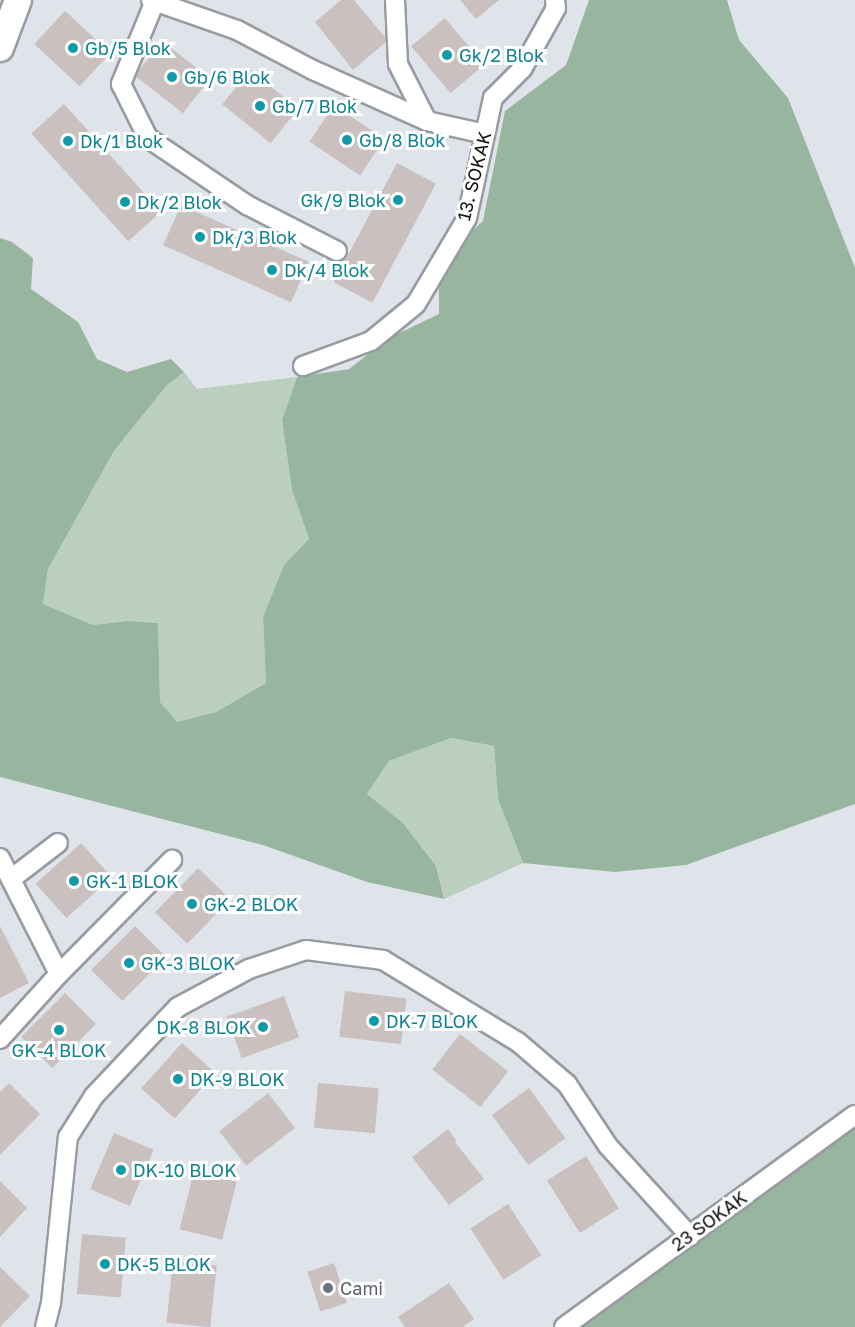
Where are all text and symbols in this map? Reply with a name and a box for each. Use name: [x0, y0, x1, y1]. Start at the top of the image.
place label: Gb/5 Blok: [85, 37, 171, 59]
marker: Gb/5 Blok: [66, 41, 80, 55]
place label: Gk/2 Blok: [459, 44, 544, 66]
marker: Gk/2 Blok: [440, 48, 454, 62]
place label: Gb/6 Blok: [184, 66, 270, 88]
marker: Gb/6 Blok: [165, 70, 179, 84]
place label: Gb/7 Blok: [272, 95, 357, 117]
marker: Gb/7 Blok: [253, 99, 267, 113]
place label: Gb/8 Blok: [359, 129, 445, 151]
street label: 13. SOKAK: [452, 129, 496, 223]
place label: Dk/1 Blok: [80, 130, 163, 152]
marker: Gb/8 Blok: [340, 133, 354, 147]
marker: Dk/1 Blok: [61, 134, 75, 148]
place label: Gk/9 Blok: [301, 189, 386, 211]
place label: Dk/2 Blok: [137, 191, 222, 213]
marker: Gk/9 Blok: [391, 193, 405, 207]
marker: Dk/2 Blok: [118, 195, 132, 209]
place label: Dk/3 Blok: [212, 226, 297, 248]
marker: Dk/3 Blok: [193, 230, 207, 244]
place label: Dk/4 Blok: [284, 259, 369, 281]
marker: Dk/4 Blok: [265, 263, 279, 277]
place label: GK-1 BLOK: [86, 870, 179, 892]
marker: GK-1 BLOK: [67, 874, 81, 888]
place label: GK-2 BLOK: [204, 893, 298, 915]
marker: GK-2 BLOK: [185, 897, 199, 911]
place label: GK-3 BLOK: [141, 952, 235, 974]
marker: GK-3 BLOK: [122, 956, 136, 970]
place label: DK-7 BLOK: [386, 1010, 478, 1032]
marker: DK-7 BLOK: [367, 1014, 381, 1028]
place label: DK-8 BLOK: [156, 1016, 251, 1038]
marker: DK-8 BLOK: [256, 1020, 270, 1034]
marker: GK-4 BLOK: [52, 1023, 66, 1037]
place label: GK-4 BLOK: [12, 1039, 106, 1061]
place label: DK-9 BLOK: [190, 1068, 285, 1090]
marker: DK-9 BLOK: [171, 1072, 185, 1086]
place label: DK-10 BLOK: [133, 1159, 237, 1181]
marker: DK-10 BLOK: [114, 1163, 128, 1177]
street label: 23 SOKAK: [667, 1187, 751, 1255]
place label: DK-5 BLOK: [117, 1253, 211, 1275]
marker: DK-5 BLOK: [98, 1257, 112, 1271]
place label: Cami: [340, 1277, 383, 1299]
marker: Cami: [321, 1281, 335, 1295]

